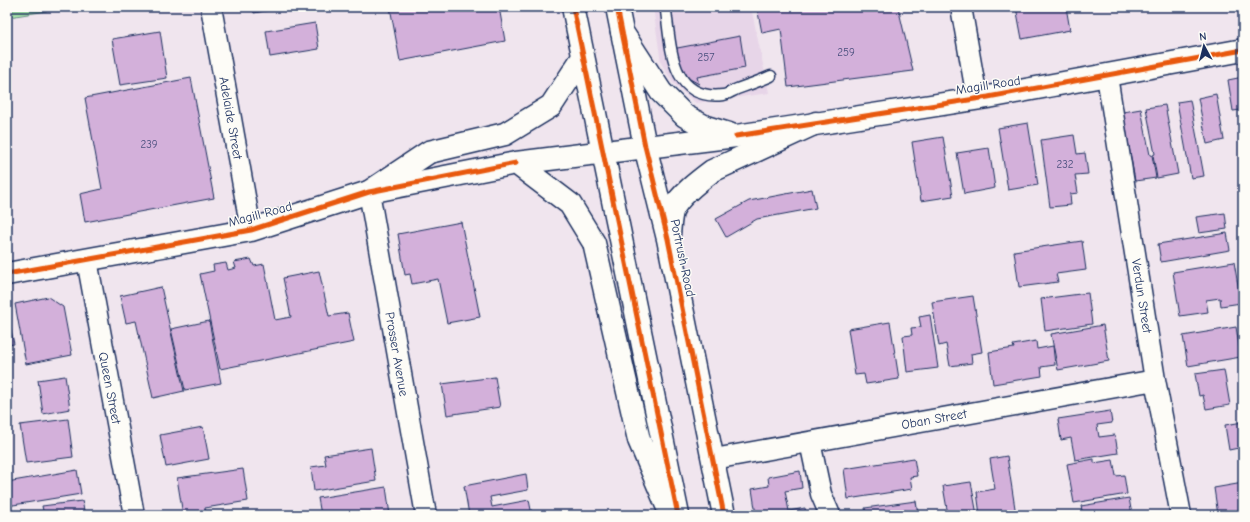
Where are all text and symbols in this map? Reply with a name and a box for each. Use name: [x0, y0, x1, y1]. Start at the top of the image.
north arrow: [1184, 26, 1224, 66]
text: N: [1198, 30, 1207, 43]
house number: 259: [837, 46, 855, 59]
house number: 257: [698, 51, 714, 64]
street label: Magill Road: [954, 72, 1022, 98]
street label: Adelaide Street: [216, 75, 246, 162]
house number: 239: [140, 138, 158, 151]
house number: 232: [1056, 158, 1074, 171]
street label: Magill Road: [226, 198, 294, 230]
street label: Portrush Road: [667, 218, 699, 298]
street label: Verdun Street: [1129, 258, 1155, 336]
street label: Prosser Avenue: [382, 311, 412, 398]
street label: Queen Street: [96, 351, 125, 426]
street label: Oban Street: [900, 406, 969, 432]

